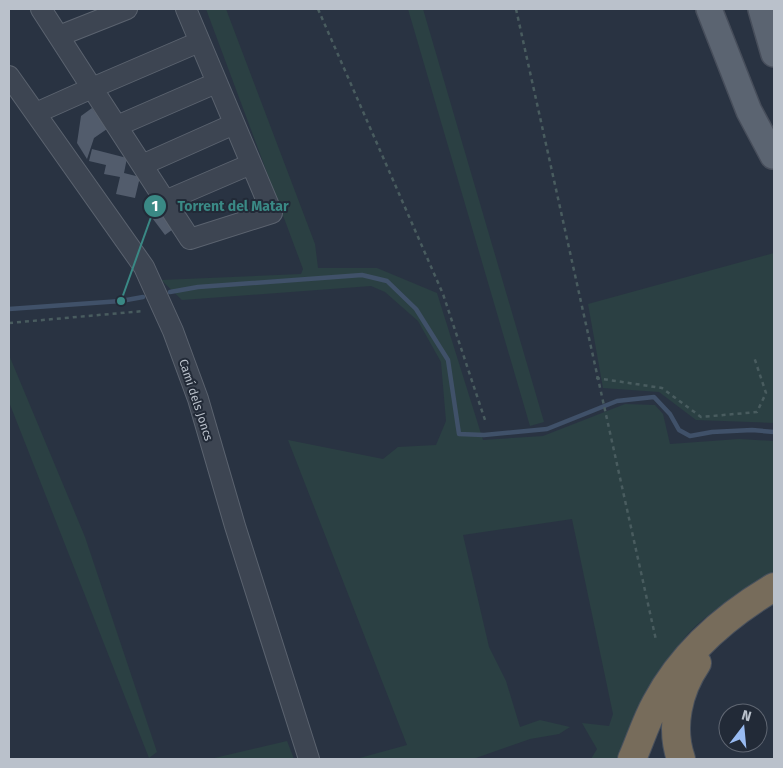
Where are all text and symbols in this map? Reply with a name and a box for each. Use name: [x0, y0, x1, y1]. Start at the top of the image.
callout: Torrent del Matar: [143, 191, 299, 220]
text: 1: [152, 197, 158, 215]
text: Torrent del Matar: [177, 198, 289, 215]
street label: Camí dels Joncs: [176, 357, 216, 443]
north arrow: [718, 703, 768, 753]
text: N: [740, 707, 753, 725]

